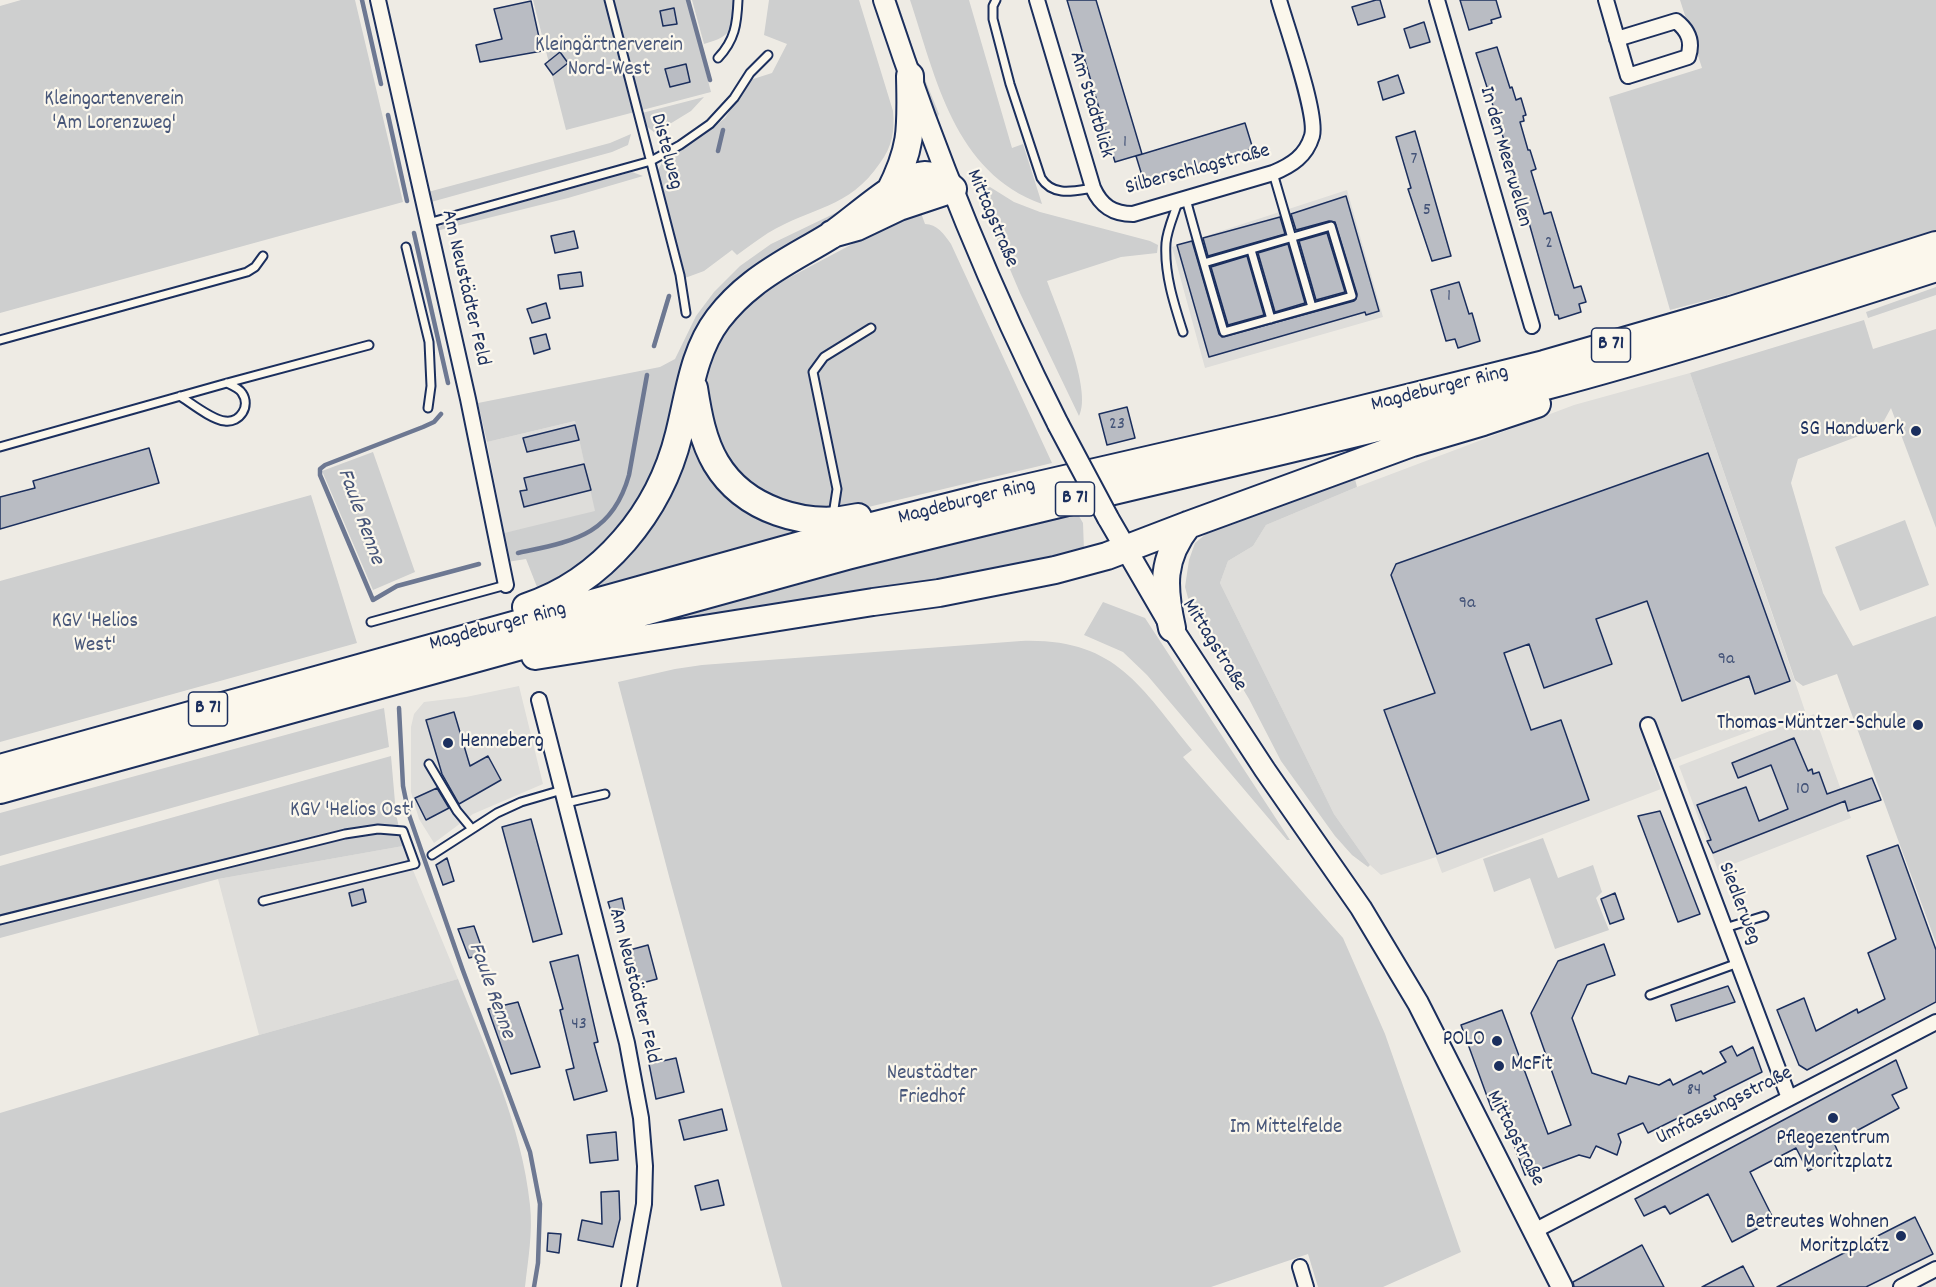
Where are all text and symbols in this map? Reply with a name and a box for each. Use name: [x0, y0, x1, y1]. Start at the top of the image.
park label: Kleingärtnerverein Nord-West: [535, 34, 683, 84]
street label: Am Stadtblick: [1062, 49, 1118, 161]
street label: In den Meerwellen: [1472, 84, 1536, 230]
park label: Kleingartenverein 'Am Lorenzweg': [44, 88, 184, 138]
street label: Distelweg: [643, 111, 687, 193]
house number: 1: [1123, 133, 1127, 155]
street label: Silberschlagstraße: [1123, 140, 1273, 202]
house number: 7: [1411, 150, 1417, 172]
street label: Mittagstraße: [959, 166, 1023, 272]
house number: 5: [1423, 201, 1431, 223]
street label: Am Neustädter Feld: [434, 208, 494, 368]
house number: 2: [1545, 234, 1553, 256]
house number: 1: [1447, 287, 1451, 309]
road number: B 71: [1592, 328, 1630, 362]
street label: Magdeburger Ring: [1369, 361, 1511, 419]
house number: 23: [1109, 415, 1125, 437]
place label: SG Handwerk: [1800, 418, 1904, 444]
marker: SG Handwerk: [1909, 424, 1923, 438]
water label: Faule Renne: [330, 466, 388, 568]
street label: Magdeburger Ring: [896, 474, 1038, 532]
road number: B 71: [1056, 482, 1094, 516]
house number: 9a: [1459, 594, 1475, 616]
street label: Mittagstraße: [1175, 595, 1251, 697]
street label: Magdeburger Ring: [427, 598, 569, 658]
park label: KGV 'Helios West': [52, 610, 138, 660]
house number: 9a: [1718, 650, 1734, 672]
road number: B 71: [188, 692, 228, 726]
place label: Thomas-Müntzer-Schule: [1717, 712, 1906, 738]
marker: Thomas-Müntzer-Schule: [1911, 718, 1925, 732]
place label: Henneberg: [460, 730, 544, 756]
marker: Henneberg: [441, 736, 455, 750]
house number: 10: [1796, 780, 1810, 802]
park label: KGV 'Helios Ost': [290, 799, 414, 825]
street label: Siedlerweg: [1711, 859, 1765, 949]
street label: Am Neustädter Feld: [602, 906, 664, 1066]
water label: Faule Renne: [461, 940, 519, 1042]
house number: 43: [571, 1015, 587, 1037]
place label: POLO: [1443, 1028, 1485, 1054]
marker: POLO: [1490, 1034, 1504, 1048]
place label: McFit: [1511, 1053, 1553, 1079]
marker: McFit: [1492, 1059, 1506, 1073]
park label: Neustädter Friedhof: [887, 1062, 977, 1112]
street label: Umfassungsstraße: [1653, 1062, 1797, 1152]
house number: 84: [1687, 1081, 1701, 1103]
street label: Mittagstraße: [1479, 1087, 1549, 1191]
marker: Pflegezentrum am Moritzplatz: [1826, 1111, 1840, 1125]
park label: Im Mittelfelde: [1230, 1116, 1342, 1142]
place label: Pflegezentrum am Moritzplatz: [1774, 1127, 1892, 1177]
place label: Betreutes Wohnen Moritzplatz: [1746, 1211, 1889, 1261]
marker: Betreutes Wohnen Moritzplatz: [1894, 1229, 1908, 1243]

